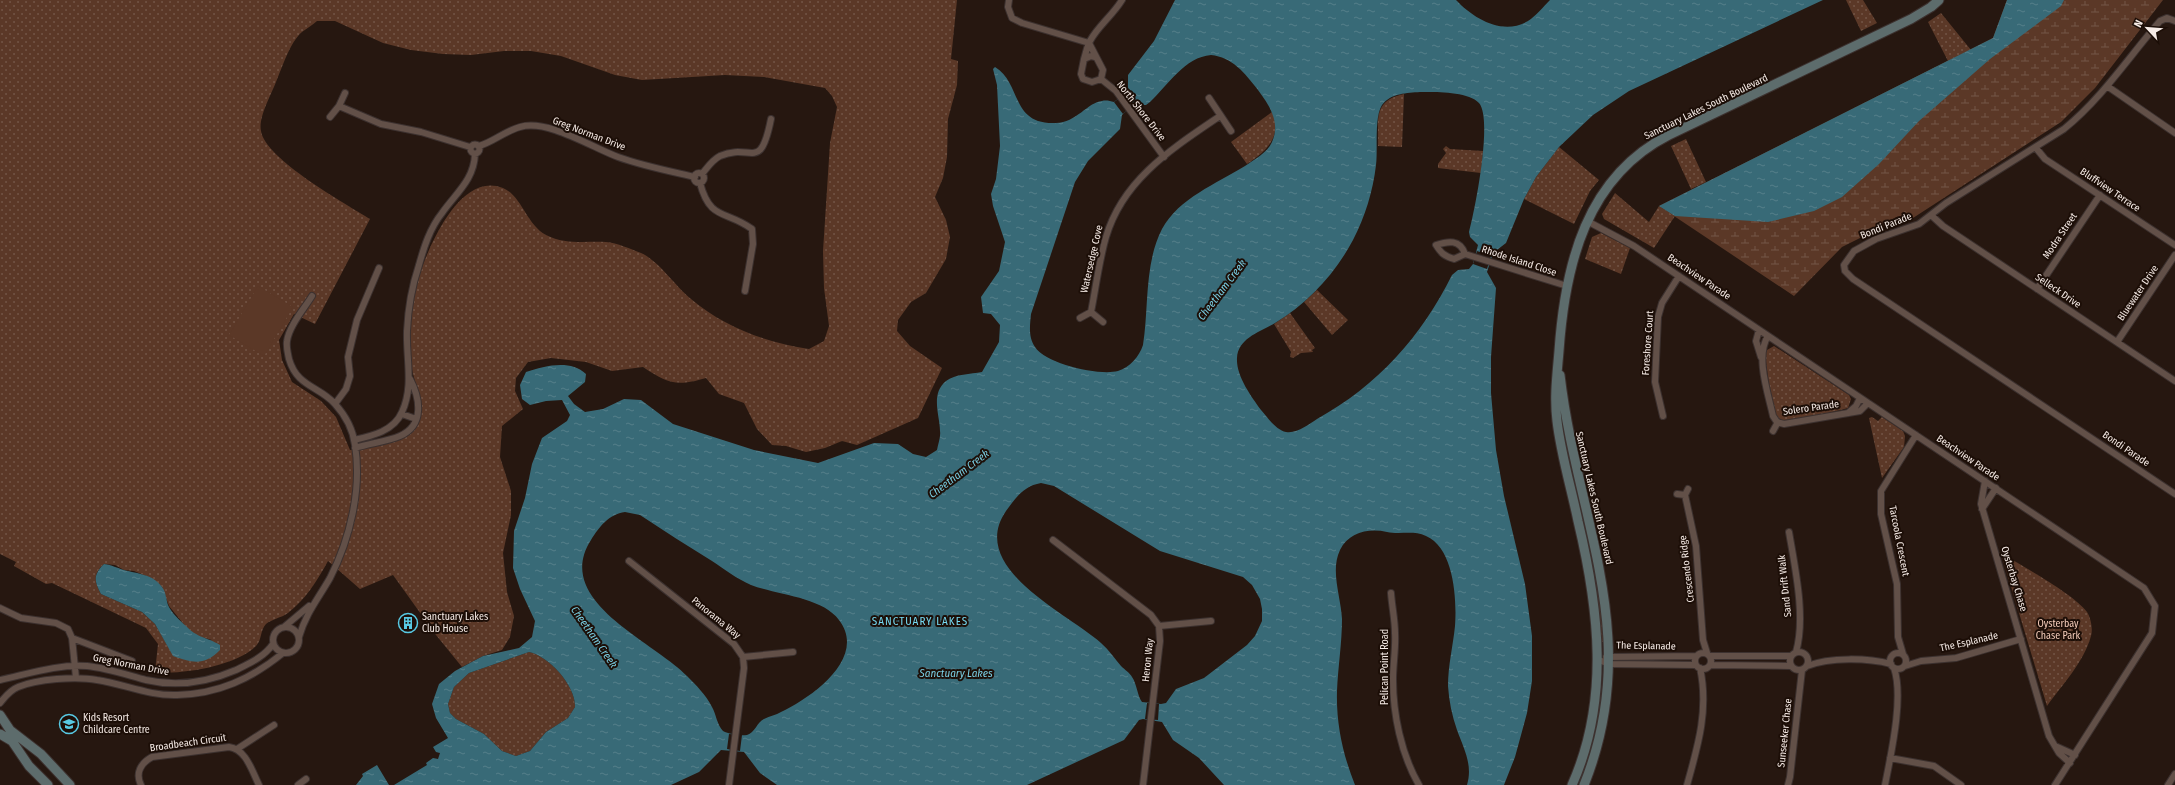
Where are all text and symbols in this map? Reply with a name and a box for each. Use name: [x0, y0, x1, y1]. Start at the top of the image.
north arrow: [2127, 8, 2167, 48]
text: N: [2131, 18, 2146, 30]
street label: Sanctuary Lakes South Boulevard: [1642, 72, 1770, 142]
street label: North Shore Drive: [1114, 79, 1168, 143]
street label: Greg Norman Drive: [551, 115, 627, 153]
street label: Bluffview Terrace: [2078, 165, 2142, 215]
street label: Bondi Parade: [1859, 210, 1913, 242]
street label: Modra Street: [2040, 210, 2080, 261]
street label: Watersedge Cove: [1078, 224, 1106, 294]
street label: Rhode Island Close: [1480, 243, 1558, 279]
street label: Beachview Parade: [1665, 251, 1733, 303]
water label: Cheetham Creek: [1195, 257, 1249, 323]
street label: Bluewater Drive: [2115, 263, 2161, 323]
street label: Selleck Drive: [2033, 271, 2083, 311]
street label: Foreshore Court: [1640, 309, 1656, 376]
street label: Solero Parade: [1782, 398, 1840, 418]
street label: Bondi Parade: [2100, 429, 2152, 469]
street label: Sanctuary Lakes South Boulevard: [1573, 430, 1615, 566]
street label: Beachview Parade: [1934, 432, 2002, 484]
water label: Cheetham Creek: [926, 447, 992, 501]
street label: Tarcoola Crescent: [1886, 505, 1912, 578]
street label: Crescendo Ridge: [1677, 535, 1697, 603]
street label: Oysterbay Chase: [1998, 545, 2030, 613]
street label: Sand Drift Walk: [1776, 554, 1794, 618]
street label: Panorama Way: [689, 595, 743, 642]
water label: Cheetham Creek: [568, 604, 620, 671]
place label: Sanctuary Lakes Club House: [422, 611, 488, 635]
building icon: Sanctuary Lakes Club House: [397, 612, 419, 634]
district label: SANCTUARY LAKES: [872, 615, 968, 628]
park label: Oysterbay Chase Park: [2036, 618, 2081, 642]
street label: Pelican Point Road: [1379, 629, 1391, 705]
street label: The Esplanade: [1939, 629, 1999, 655]
street label: Heron Way: [1140, 637, 1156, 682]
street label: The Esplanade: [1616, 639, 1676, 653]
street label: Greg Norman Drive: [92, 652, 170, 678]
water label: Sanctuary Lakes: [918, 667, 993, 680]
street label: Sunseeker Chase: [1775, 698, 1795, 768]
place label: Kids Resort Childcare Centre: [83, 712, 150, 736]
school or university icon: Kids Resort Childcare Centre: [58, 713, 80, 735]
street label: Broadbeach Circuit: [149, 732, 228, 754]

